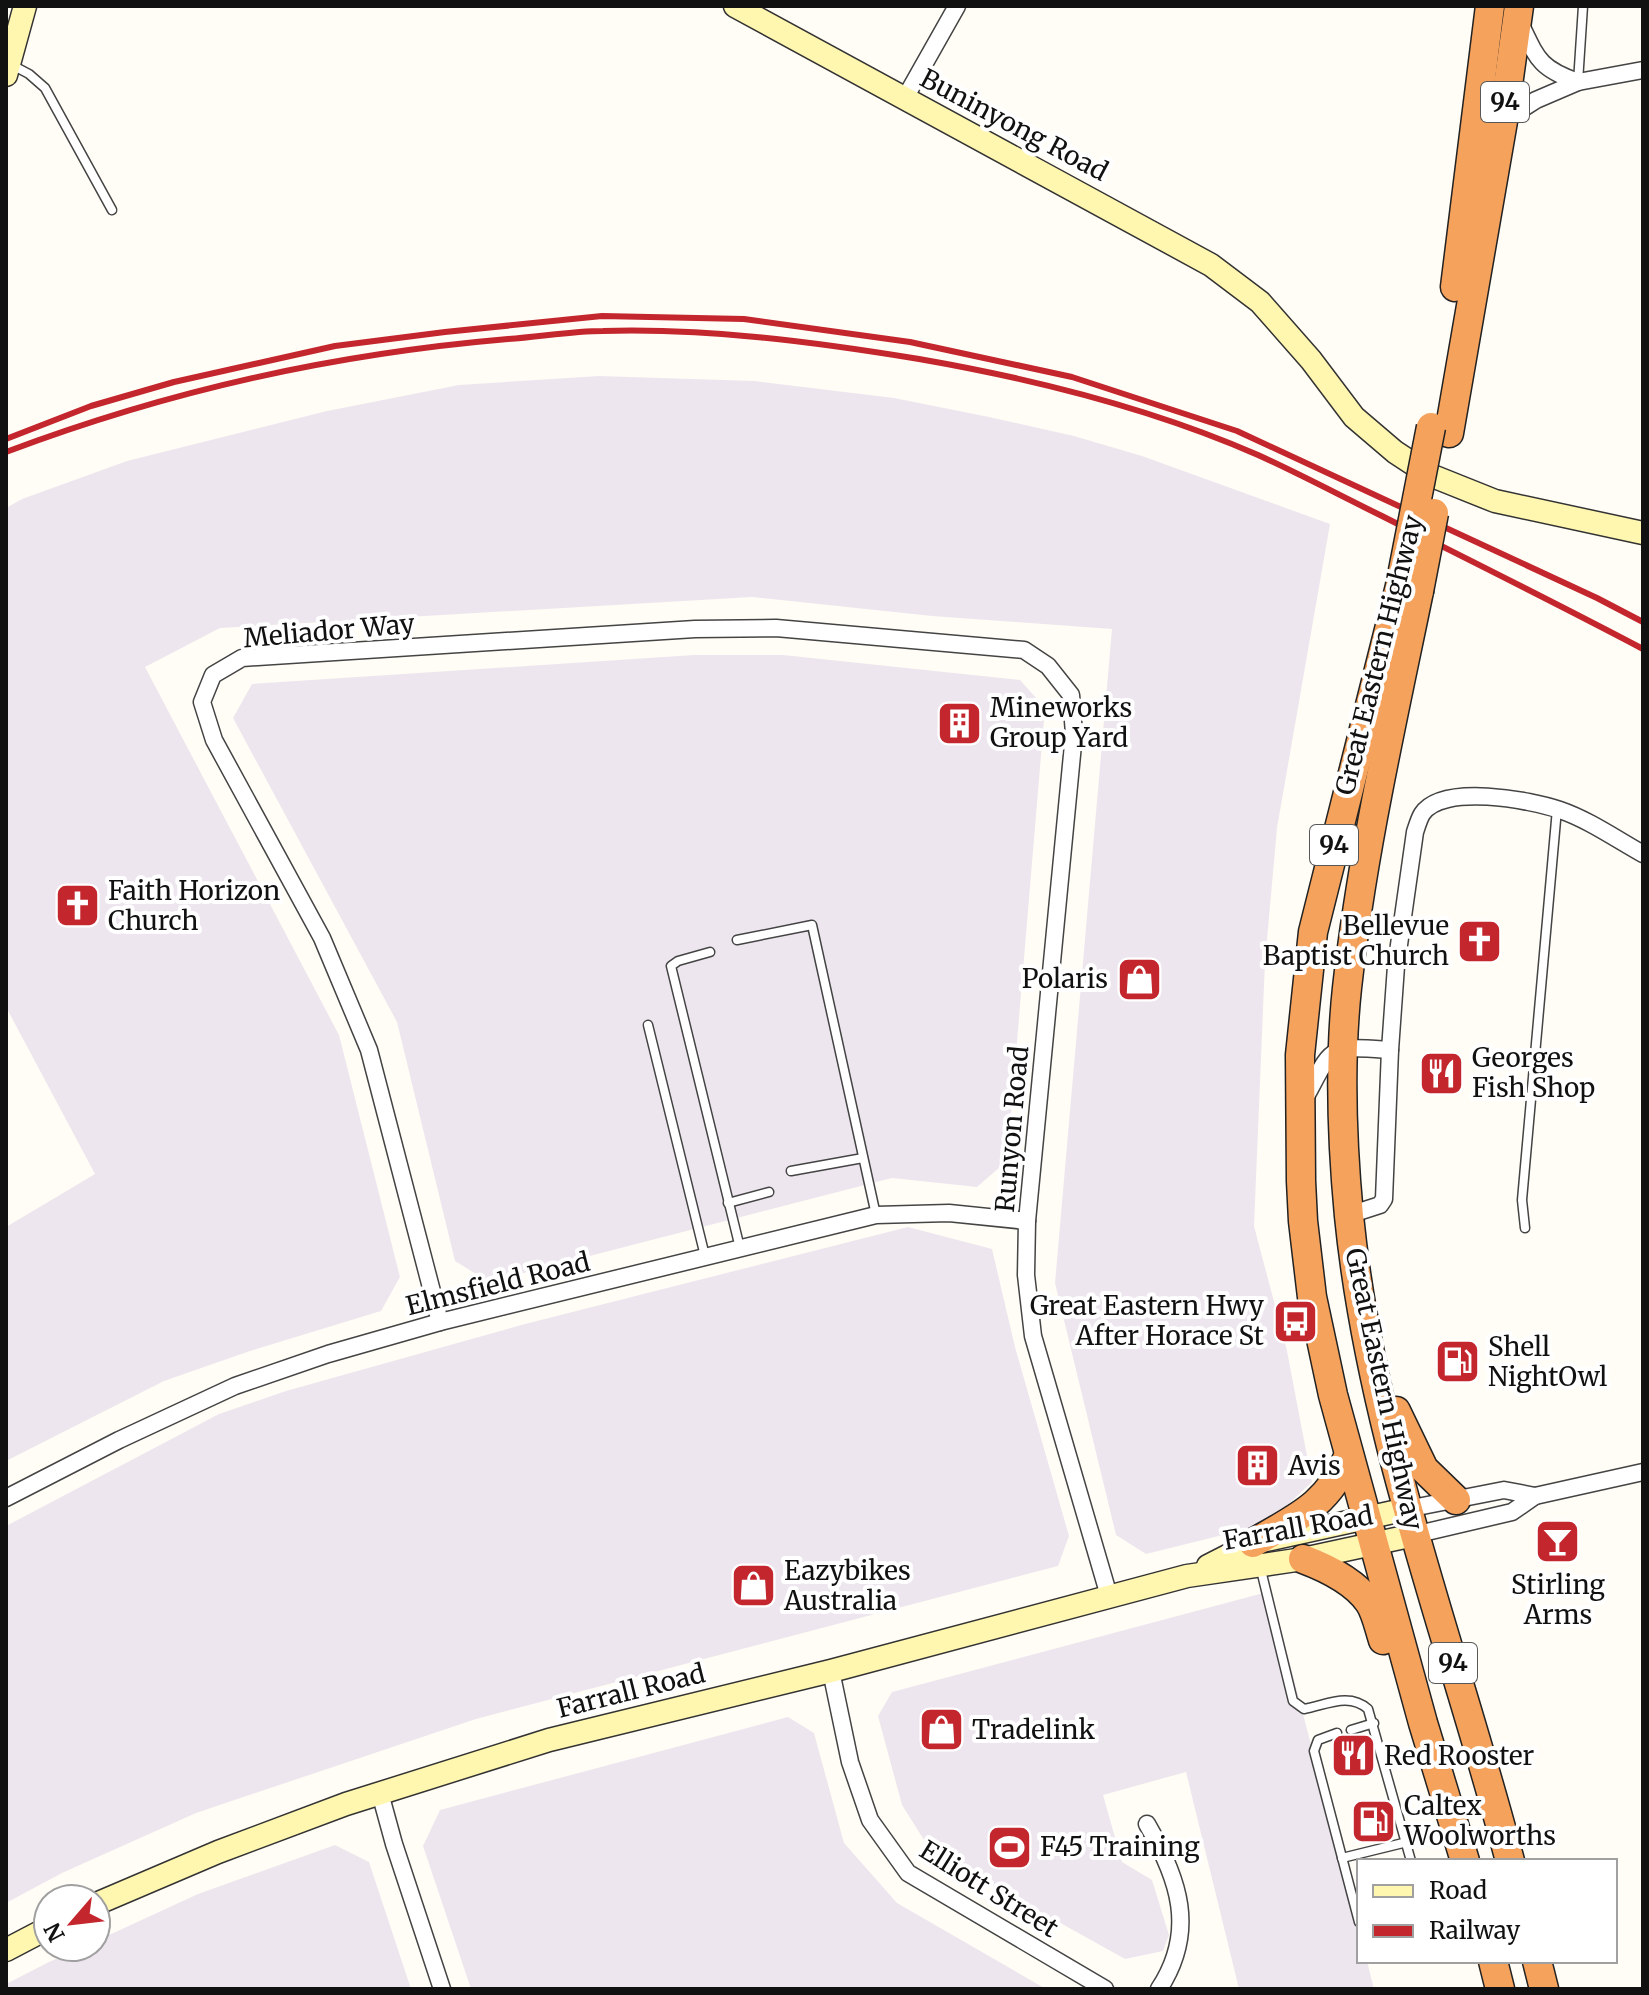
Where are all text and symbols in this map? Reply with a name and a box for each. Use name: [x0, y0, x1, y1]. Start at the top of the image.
street label: Buninyong Road: [915, 61, 1114, 188]
road number: 94: [1481, 82, 1529, 122]
street label: Great Eastern Highway: [1328, 511, 1429, 798]
street label: Meliador Way: [242, 607, 417, 654]
place label: Mineworks Group Yard: [990, 691, 1132, 754]
building icon: Mineworks Group Yard: [935, 699, 983, 747]
road number: 94: [1310, 825, 1358, 865]
place label: Faith Horizon Church: [108, 874, 280, 937]
church icon: Faith Horizon Church: [53, 882, 101, 930]
place label: Bellevue Baptist Church: [1263, 909, 1449, 972]
church icon: Bellevue Baptist Church: [1456, 917, 1504, 965]
shop icon: Polaris: [1115, 955, 1163, 1003]
place label: Polaris: [1022, 962, 1108, 995]
place label: Georges Fish Shop: [1472, 1041, 1595, 1104]
street label: Runyon Road: [988, 1044, 1035, 1214]
restaurant icon: Georges Fish Shop: [1417, 1049, 1465, 1097]
street label: Elmsfield Road: [403, 1245, 594, 1322]
street label: Great Eastern Highway: [1339, 1245, 1431, 1534]
place label: Great Eastern Hwy After Horace St: [1030, 1289, 1265, 1352]
bus stop icon: Great Eastern Hwy After Horace St: [1271, 1297, 1319, 1345]
place label: Shell NightOwl: [1488, 1330, 1607, 1393]
fuel station icon: Shell NightOwl: [1433, 1338, 1481, 1386]
building icon: Avis: [1233, 1442, 1281, 1490]
place label: Avis: [1287, 1449, 1341, 1482]
street label: Farrall Road: [1220, 1498, 1376, 1557]
bar icon: Stirling Arms: [1534, 1518, 1582, 1566]
place label: Eazybikes Australia: [783, 1554, 911, 1617]
shop icon: Eazybikes Australia: [729, 1562, 777, 1610]
place label: Stirling Arms: [1511, 1568, 1605, 1631]
road number: 94: [1429, 1643, 1477, 1683]
street label: Farrall Road: [553, 1656, 709, 1725]
shop icon: Tradelink: [917, 1706, 965, 1754]
place label: Tradelink: [972, 1713, 1095, 1746]
restaurant icon: Red Rooster: [1329, 1732, 1377, 1780]
place label: Red Rooster: [1384, 1739, 1535, 1772]
place label: Caltex Woolworths: [1403, 1789, 1556, 1852]
fuel station icon: Caltex Woolworths: [1349, 1797, 1397, 1845]
sports icon: F45 Training: [985, 1823, 1033, 1871]
place label: F45 Training: [1040, 1830, 1200, 1863]
street label: Elliott Street: [914, 1833, 1065, 1944]
legend: [1357, 1859, 1617, 1963]
text: Road: [1429, 1875, 1487, 1906]
north arrow: [32, 1883, 112, 1963]
text: Railway: [1429, 1915, 1520, 1946]
text: N: [38, 1918, 71, 1947]

